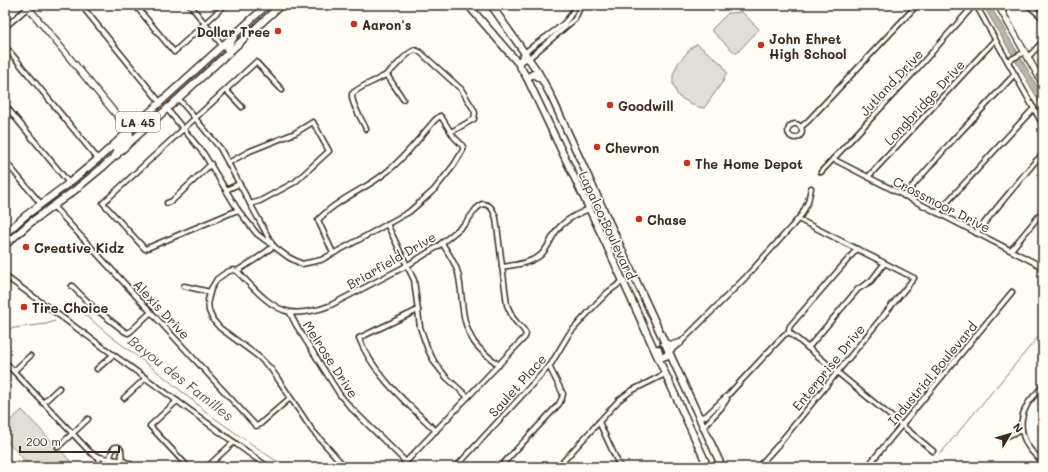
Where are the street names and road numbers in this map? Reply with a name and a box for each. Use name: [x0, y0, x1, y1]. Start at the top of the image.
street label: Jutland Drive: [856, 45, 926, 119]
street label: Longbridge Drive: [880, 56, 968, 148]
road number: LA 45: [116, 112, 160, 132]
street label: Lapalco Boulevard: [575, 168, 641, 282]
street label: Crossmoor Drive: [890, 172, 994, 236]
street label: Briarfield Drive: [343, 228, 439, 292]
street label: Alexis Drive: [130, 276, 194, 342]
street label: Melrose Drive: [300, 317, 362, 401]
street label: Industrial Boulevard: [884, 318, 980, 428]
street label: Enterprise Drive: [788, 320, 868, 414]
street label: Saulet Place: [484, 350, 550, 420]

